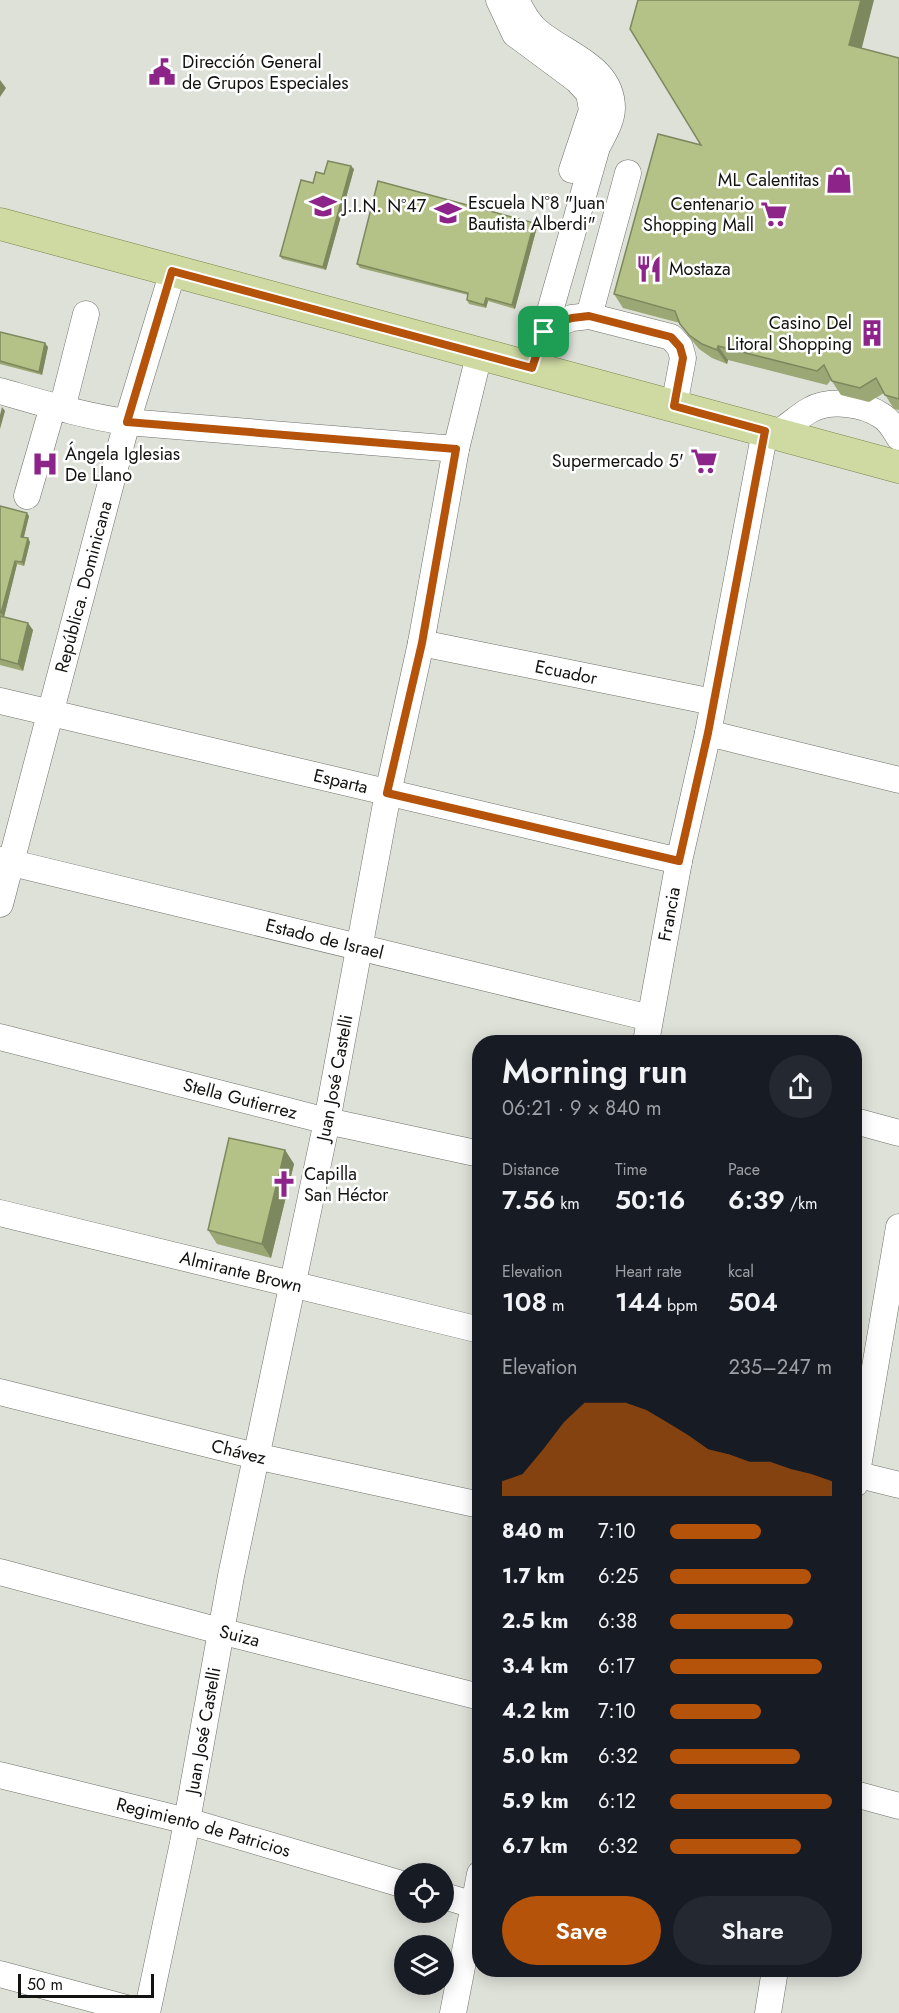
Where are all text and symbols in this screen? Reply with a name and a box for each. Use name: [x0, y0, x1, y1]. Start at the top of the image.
place label: Dirección General de Grupos Especiales: [182, 49, 349, 96]
public building icon: Dirección General de Grupos Especiales: [147, 57, 177, 87]
shop icon: ML Calentitas: [824, 165, 854, 195]
place label: ML Calentitas: [718, 167, 819, 193]
place label: Escuela Nº8 "Juan Bautista Alberdi": [468, 190, 605, 237]
school or university icon: J.I.N. Nº47: [308, 191, 338, 221]
place label: Centenario Shopping Mall: [643, 191, 754, 238]
place label: J.I.N. Nº47: [341, 193, 427, 219]
school or university icon: Escuela Nº8 "Juan Bautista Alberdi": [433, 198, 463, 228]
supermarket icon: Centenario Shopping Mall: [759, 199, 789, 229]
restaurant icon: Mostaza: [634, 254, 664, 284]
place label: Mostaza: [669, 256, 731, 282]
pin: [518, 306, 569, 357]
place label: Casino Del Litoral Shopping: [727, 310, 852, 357]
icon: arrive: [527, 315, 560, 348]
building icon: Casino Del Litoral Shopping: [857, 318, 887, 348]
place label: Ángela Iglesias De Llano: [65, 441, 180, 488]
supermarket icon: Supermercado 5': [689, 446, 719, 476]
place label: Supermercado 5': [552, 448, 684, 474]
hospital icon: Ángela Iglesias De Llano: [30, 449, 60, 479]
street label: República. Dominicana: [48, 498, 119, 676]
street label: Ecuador: [533, 653, 600, 691]
street label: Esparta: [311, 762, 371, 800]
street label: Francia: [652, 885, 687, 943]
street label: Estado de Israel: [263, 912, 386, 966]
street label: Juan José Castelli: [310, 1012, 360, 1145]
text: Morning run: [502, 1048, 688, 1095]
button: share: [769, 1055, 832, 1118]
street label: Stella Gutierrez: [180, 1072, 301, 1126]
text: 06:21 · 9 × 840 m: [502, 1094, 662, 1123]
text: Distance: [502, 1158, 559, 1181]
text: Time: [615, 1158, 647, 1181]
text: Pace: [728, 1158, 760, 1181]
place label: Capilla San Héctor: [304, 1161, 389, 1208]
church icon: Capilla San Héctor: [269, 1169, 299, 1199]
text: 7.56: [502, 1181, 555, 1219]
text: 50:16: [615, 1181, 685, 1219]
text: 6:39: [728, 1181, 785, 1219]
text: km: [555, 1192, 580, 1215]
text: /km: [785, 1192, 818, 1215]
street label: Almirante Brown: [177, 1244, 305, 1299]
text: Elevation: [502, 1260, 562, 1283]
text: Heart rate: [615, 1260, 682, 1283]
text: kcal: [728, 1260, 754, 1283]
text: 108: [502, 1283, 547, 1321]
text: 144: [615, 1283, 662, 1321]
text: 504: [728, 1283, 778, 1321]
text: m: [547, 1294, 564, 1317]
text: bpm: [662, 1294, 698, 1317]
text: Elevation: [502, 1353, 577, 1382]
text: 235–247 m: [728, 1353, 832, 1382]
street label: Chávez: [209, 1433, 269, 1471]
text: 840 m: [502, 1517, 564, 1546]
text: 7:10: [598, 1517, 636, 1546]
text: 1.7 km: [502, 1562, 565, 1591]
text: 6:25: [598, 1562, 638, 1591]
text: 2.5 km: [502, 1607, 568, 1636]
text: 6:38: [598, 1607, 637, 1636]
street label: Suiza: [217, 1618, 263, 1654]
text: 3.4 km: [502, 1652, 568, 1681]
text: 6:17: [598, 1652, 635, 1681]
street label: Juan José Castelli: [179, 1665, 227, 1798]
text: 4.2 km: [502, 1697, 569, 1726]
text: 7:10: [598, 1697, 636, 1726]
text: 5.0 km: [502, 1742, 569, 1771]
text: 6:32: [598, 1742, 638, 1771]
text: 5.9 km: [502, 1787, 569, 1816]
text: 6:12: [598, 1787, 636, 1816]
street label: Regimiento de Patricios: [113, 1791, 294, 1864]
text: 6.7 km: [502, 1832, 568, 1861]
text: 6:32: [598, 1832, 638, 1861]
map controls: [394, 1863, 454, 1995]
button: locate: [394, 1863, 454, 1923]
button: Save: [502, 1896, 661, 1965]
button: Share: [673, 1896, 832, 1965]
button: layers: [394, 1935, 454, 1995]
scale bar: [18, 1971, 154, 1998]
text: 50 m: [27, 1973, 63, 1996]

